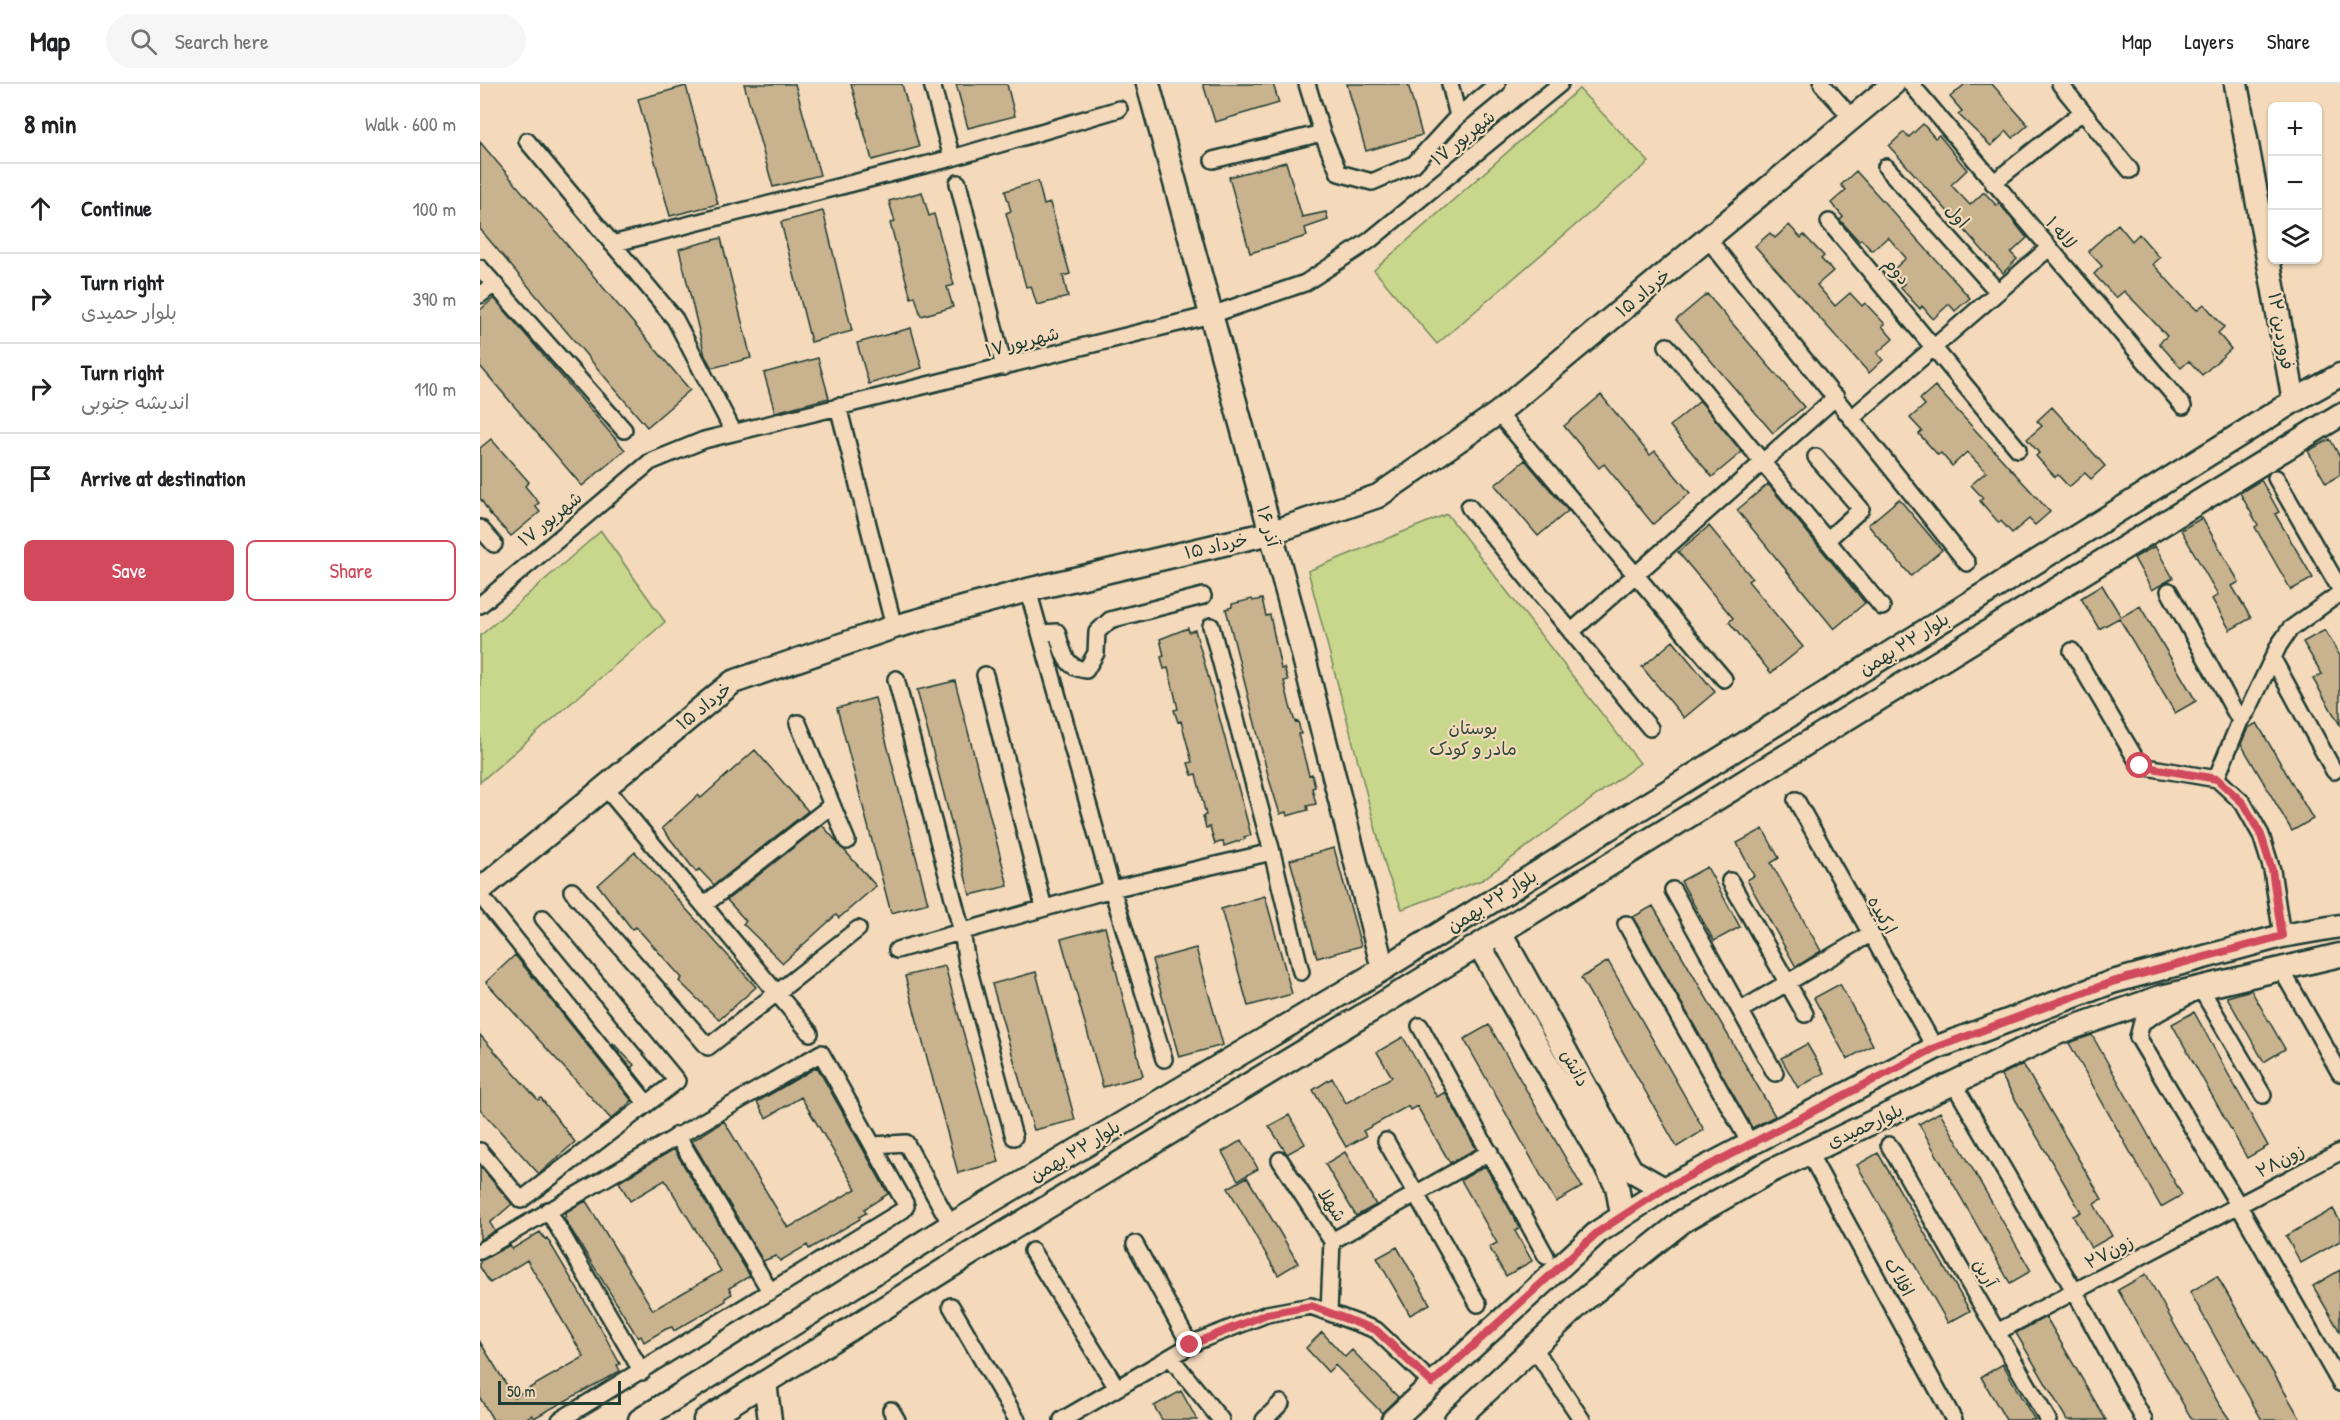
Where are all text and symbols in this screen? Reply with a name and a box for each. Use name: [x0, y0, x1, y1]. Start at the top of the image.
search box: [106, 14, 526, 68]
text: Map: [30, 22, 70, 60]
icon: search: [127, 25, 160, 58]
text: Search here: [175, 26, 269, 56]
text: Map: [2122, 27, 2151, 56]
text: Layers: [2184, 27, 2234, 56]
text: Share: [2267, 27, 2310, 56]
map controls: [2268, 102, 2322, 264]
button: +: [2268, 102, 2322, 156]
street label: ۱۷ شهریور: [1425, 104, 1500, 171]
text: 8 min: [24, 106, 77, 141]
text: Walk · 600 m: [365, 110, 456, 137]
button: −: [2268, 156, 2322, 210]
icon: ahead: [24, 192, 57, 225]
text: Continue: [81, 193, 152, 223]
text: 100 m: [413, 195, 456, 222]
street label: اول: [1940, 198, 1975, 233]
button: layers: [2268, 210, 2322, 264]
street label: لاله ۱: [2040, 211, 2083, 254]
street label: دوم: [1877, 251, 1916, 291]
street label: ۱۵ خرداد: [1610, 262, 1675, 323]
text: Turn right: [81, 267, 164, 297]
icon: right: [24, 282, 57, 315]
text: 390 m: [413, 285, 456, 312]
street label: ۱۲ فروردین: [2262, 290, 2301, 371]
text: بلوار حمیدی: [81, 298, 177, 325]
street label: ۱۷ شهریور: [982, 320, 1062, 363]
text: Turn right: [81, 357, 164, 387]
icon: right: [24, 372, 57, 405]
text: 110 m: [414, 375, 456, 402]
text: اندیشه جنوبی: [81, 388, 190, 415]
icon: arrive: [24, 462, 57, 495]
text: Arrive at destination: [81, 463, 246, 493]
street label: ۱۷ شهریور: [512, 485, 587, 552]
street label: ۱۶ آذر: [1251, 502, 1287, 551]
street label: ۱۵ خرداد: [1182, 526, 1250, 565]
button: Save: [24, 540, 234, 601]
button: Share: [246, 540, 456, 601]
street label: بلوار ۲۲ بهمن: [1854, 606, 1954, 681]
street label: ۱۵ خرداد: [671, 676, 737, 736]
park label: بوستان مادر و کودک: [1429, 715, 1517, 761]
route start: [2126, 752, 2152, 778]
street label: بلوار ۲۲ بهمن: [1442, 863, 1542, 938]
street label: ارکیده: [1862, 891, 1903, 938]
street label: دانش: [1555, 1045, 1596, 1091]
street label: بلوارحمیدی: [1823, 1097, 1907, 1154]
street label: بلوار ۲۲ بهمن: [1025, 1114, 1125, 1188]
street label: زون۲۸: [2251, 1137, 2308, 1184]
street label: شهلا: [1312, 1183, 1353, 1226]
street label: زون۲۷: [2080, 1228, 2137, 1275]
street label: افلاک: [1879, 1253, 1920, 1301]
street label: آرین: [1967, 1254, 2004, 1293]
route end: [1176, 1331, 1202, 1357]
scale bar: [498, 1378, 621, 1406]
text: 50 m: [507, 1380, 536, 1402]

